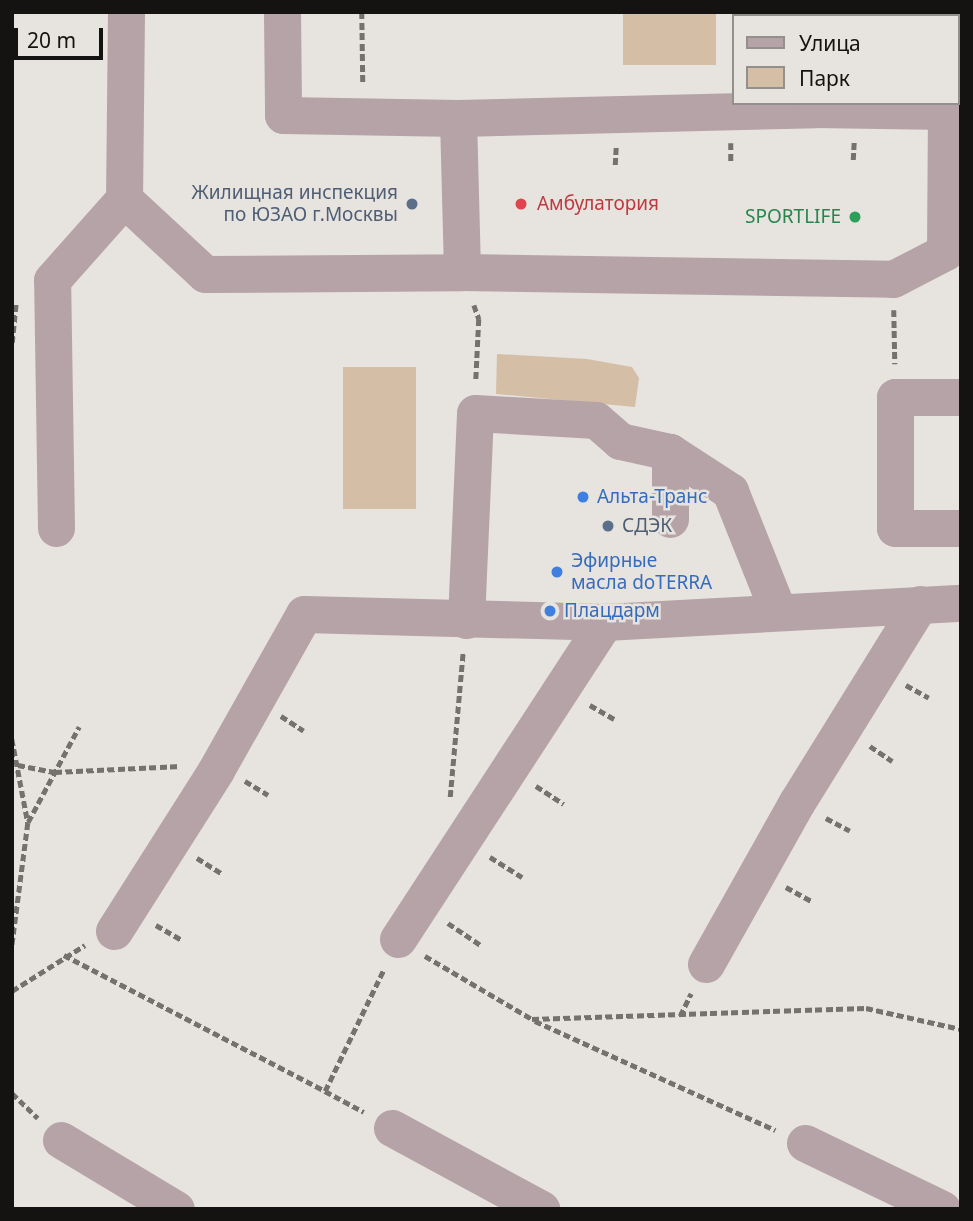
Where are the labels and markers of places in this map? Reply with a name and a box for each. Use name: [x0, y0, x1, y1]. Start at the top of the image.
place label: Жилищная инспекция по ЮЗАО г.Москвы: [192, 182, 398, 226]
place label: Амбулатория: [537, 193, 659, 215]
marker: Амбулатория: [511, 194, 531, 214]
marker: Жилищная инспекция по ЮЗАО г.Москвы: [404, 196, 420, 212]
place label: SPORTLIFE: [745, 206, 841, 228]
marker: SPORTLIFE: [847, 209, 863, 225]
place label: Альта-Транс: [597, 486, 707, 508]
marker: Альта-Транс: [575, 489, 591, 505]
place label: СДЭК: [622, 515, 672, 537]
marker: СДЭК: [600, 518, 616, 534]
place label: Эфирные масла doTERRA: [571, 550, 712, 594]
marker: Эфирные масла doTERRA: [549, 564, 565, 580]
place label: Плацдарм: [564, 600, 660, 622]
marker: Плацдарм: [542, 603, 558, 619]

